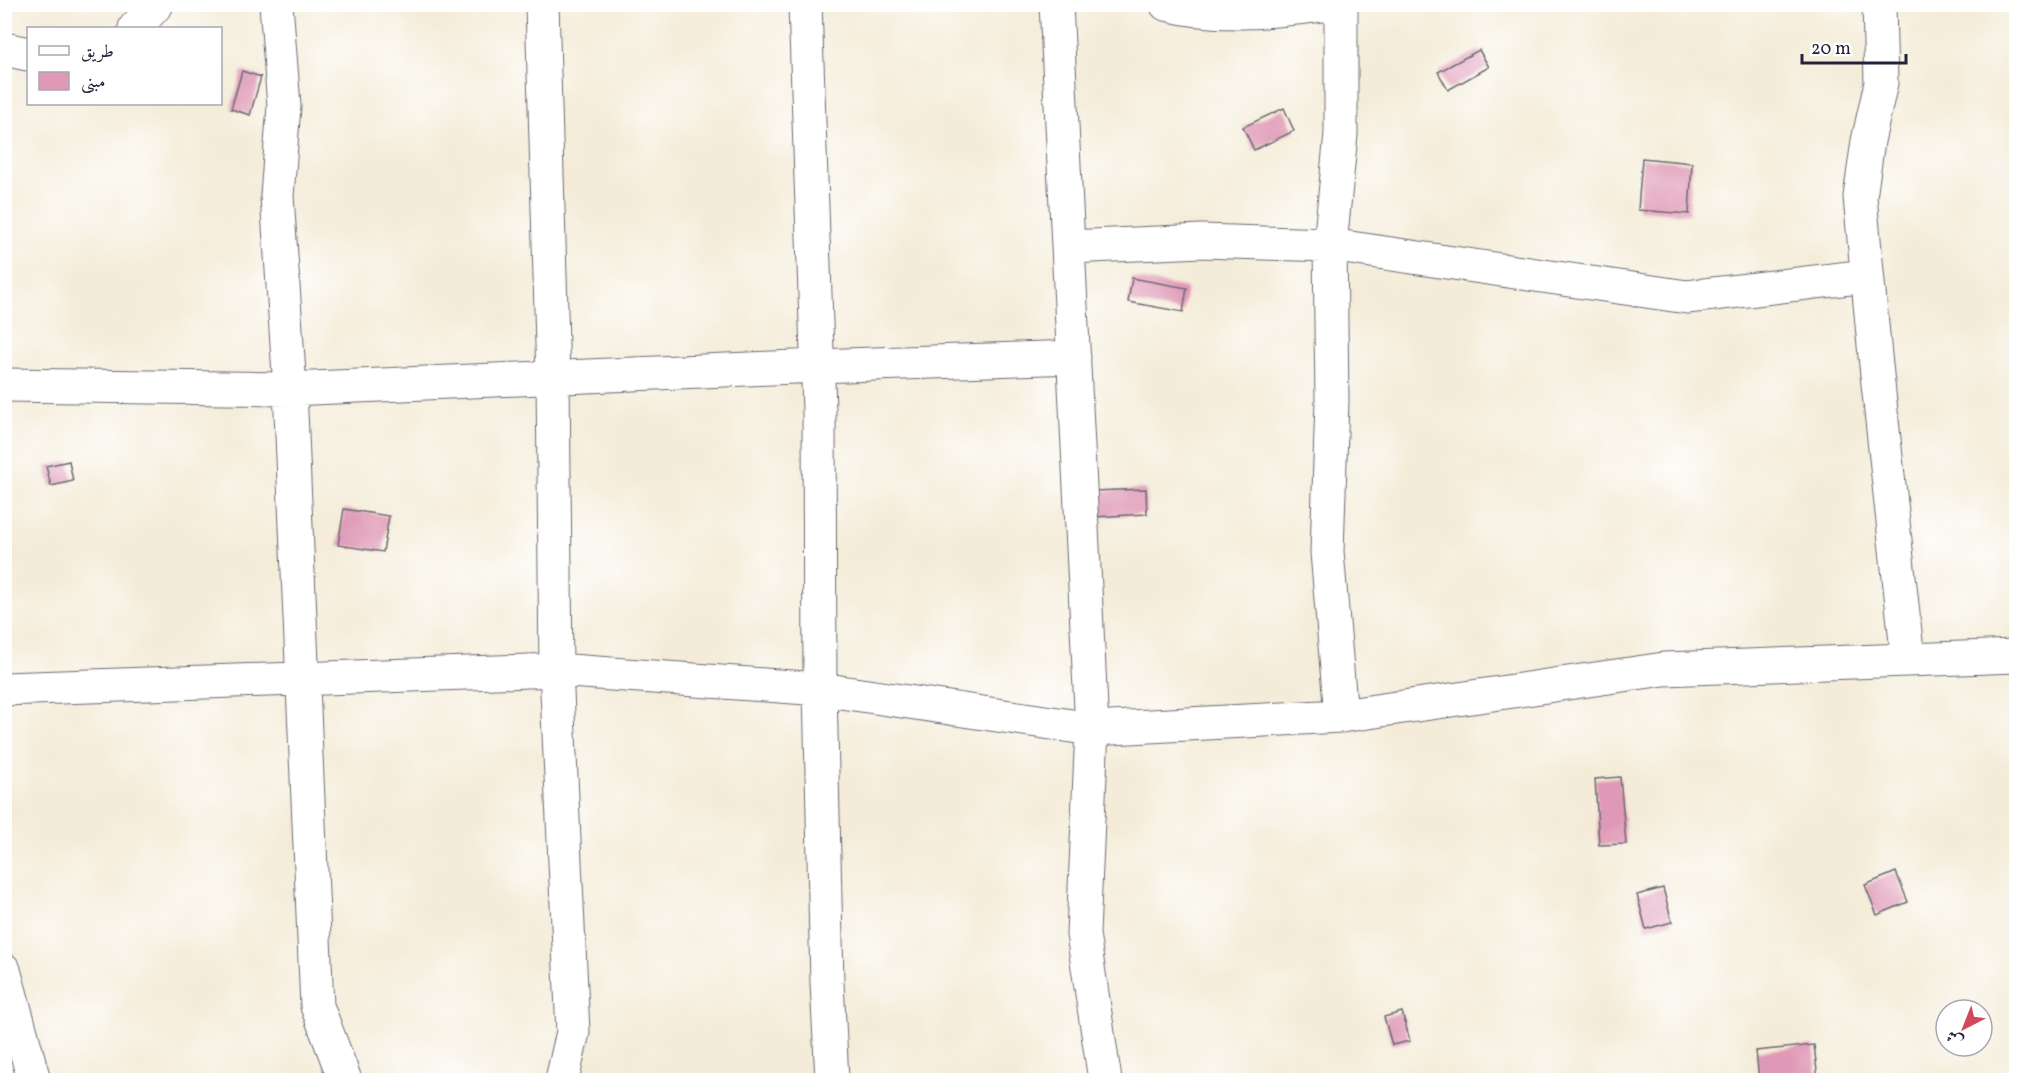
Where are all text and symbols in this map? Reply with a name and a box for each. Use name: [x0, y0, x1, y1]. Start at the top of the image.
legend: [27, 27, 222, 105]
scale bar: [1802, 27, 1906, 65]
text: 20 m: [1811, 37, 1851, 62]
text: طريق: [81, 40, 114, 65]
text: مبنى: [81, 70, 106, 95]
north arrow: [1934, 998, 1994, 1058]
text: ش: [1942, 1024, 1969, 1051]

